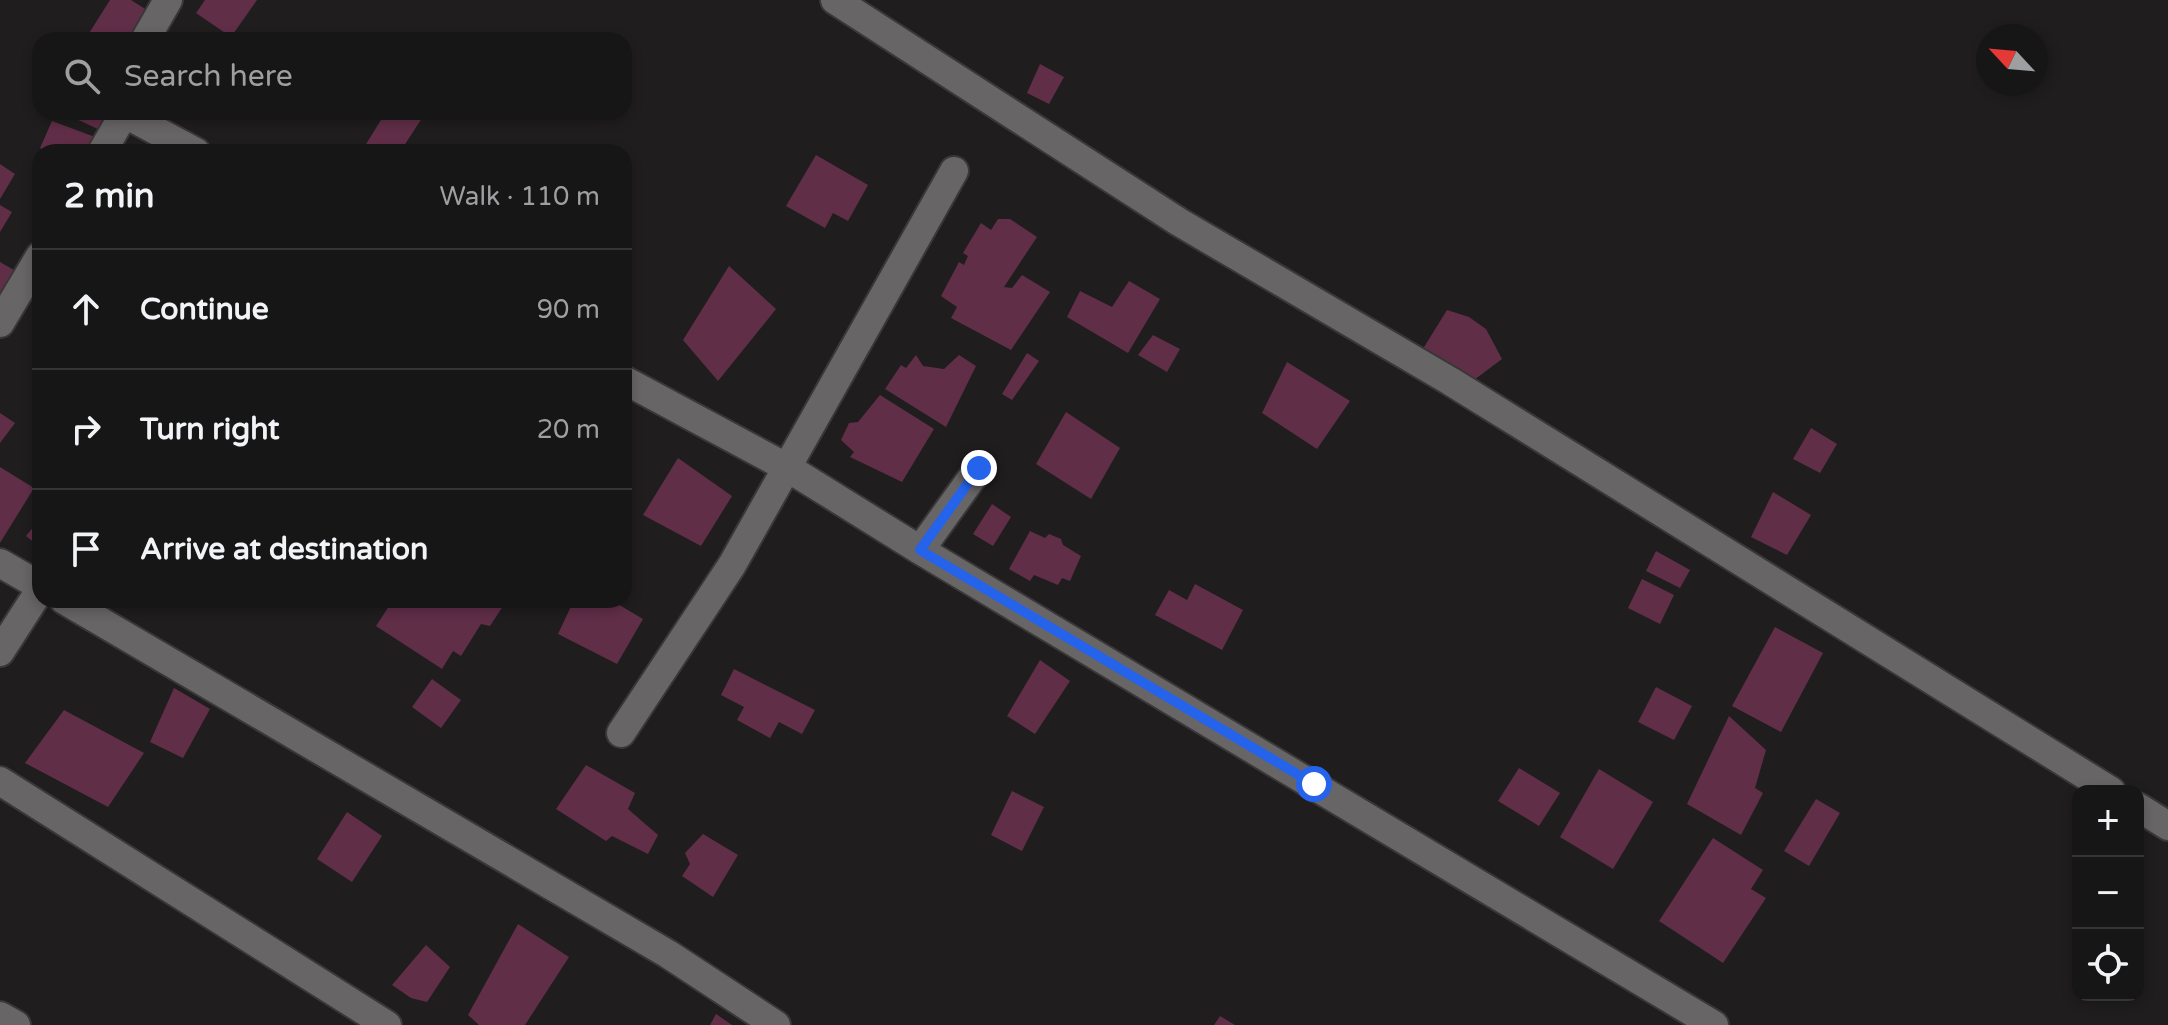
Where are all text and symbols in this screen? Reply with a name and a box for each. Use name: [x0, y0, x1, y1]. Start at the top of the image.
north arrow: [1976, 24, 2048, 96]
search box: [32, 32, 632, 120]
icon: search: [60, 54, 104, 98]
text: Search here: [124, 58, 293, 95]
text: 2 min: [64, 176, 155, 217]
text: Walk · 110 m: [440, 181, 600, 212]
icon: ahead: [64, 287, 108, 331]
text: Continue: [140, 291, 269, 328]
text: 90 m: [537, 294, 600, 325]
icon: right: [64, 407, 108, 451]
text: Turn right: [140, 411, 280, 448]
text: 20 m: [537, 414, 600, 445]
route end: [961, 450, 997, 486]
icon: arrive: [64, 527, 108, 571]
text: Arrive at destination: [140, 531, 428, 568]
route start: [1296, 766, 1332, 802]
map controls: [2072, 785, 2144, 1001]
button: +: [2072, 785, 2144, 857]
button: −: [2072, 857, 2144, 929]
button: locate: [2072, 929, 2144, 1001]

